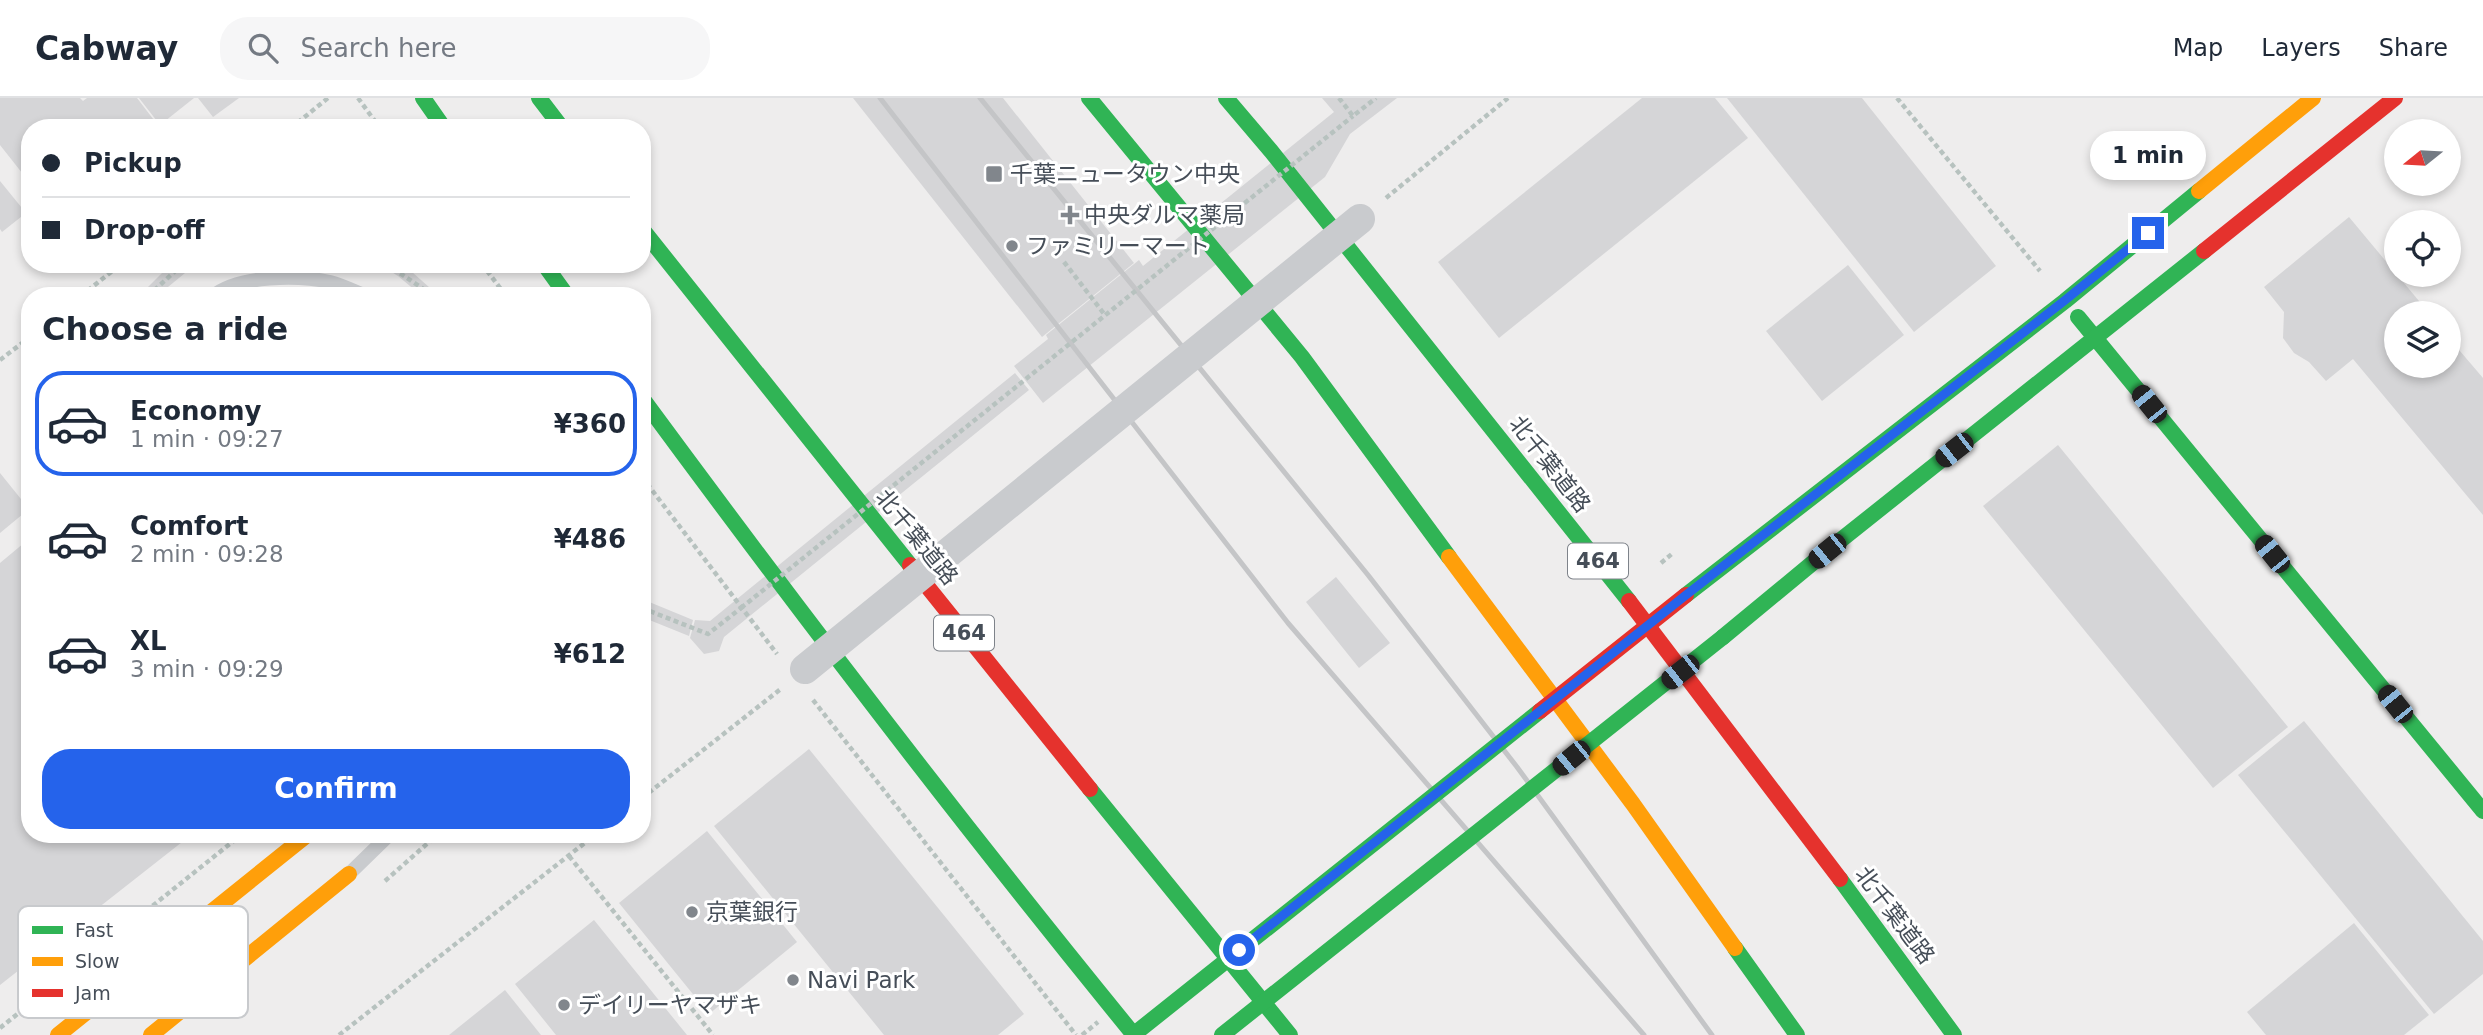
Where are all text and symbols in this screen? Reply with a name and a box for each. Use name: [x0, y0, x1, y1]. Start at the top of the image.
search box: [220, 17, 710, 80]
text: Cabway: [35, 29, 178, 68]
icon: search: [244, 29, 282, 67]
text: Search here: [300, 33, 457, 63]
text: Map: [2173, 34, 2223, 62]
text: Layers: [2261, 34, 2341, 62]
text: Share: [2379, 34, 2448, 62]
north arrow: [2384, 119, 2460, 196]
map controls: [2384, 119, 2461, 378]
callout: 1 min: [2090, 131, 2206, 180]
text: 1 min: [2112, 142, 2184, 168]
text: Pickup: [84, 148, 182, 178]
place label: 千葉ニュータウン中央: [1010, 161, 1240, 187]
marker: 千葉ニュータウン中央: [984, 164, 1004, 184]
place label: 中央ダルマ薬局: [1084, 202, 1245, 228]
marker: 中央ダルマ薬局: [1062, 207, 1078, 223]
button: locate: [2384, 210, 2461, 287]
text: Drop-off: [84, 215, 205, 245]
route end: [2132, 217, 2164, 249]
place label: ファミリーマート: [1026, 233, 1210, 259]
marker: ファミリーマート: [1004, 238, 1020, 254]
button: layers: [2384, 301, 2461, 378]
text: Choose a ride: [42, 310, 288, 348]
car: [2128, 381, 2171, 427]
icon: car: [46, 392, 109, 455]
text: Economy: [130, 396, 261, 426]
text: ¥360: [554, 409, 626, 439]
street label: 北千葉道路: [1504, 411, 1596, 517]
text: 1 min · 09:27: [130, 426, 284, 452]
car: [1931, 429, 1978, 471]
street label: 北千葉道路: [871, 484, 963, 590]
icon: car: [46, 507, 109, 570]
text: Comfort: [130, 511, 248, 541]
text: ¥486: [554, 524, 626, 554]
car: [1805, 530, 1850, 572]
car: [2251, 531, 2294, 577]
text: 2 min · 09:28: [130, 541, 284, 567]
road number: 464: [1568, 544, 1628, 578]
road number: 464: [934, 616, 994, 650]
icon: car: [46, 622, 109, 685]
text: XL: [130, 626, 167, 656]
text: ¥612: [554, 639, 626, 669]
car: [1657, 651, 1704, 693]
text: 3 min · 09:29: [130, 656, 284, 682]
car: [2374, 681, 2417, 727]
car: [1549, 737, 1594, 779]
button: Confirm: [42, 749, 630, 829]
street label: 北千葉道路: [1850, 861, 1940, 969]
place label: 京葉銀行: [706, 899, 798, 925]
marker: 京葉銀行: [684, 904, 700, 920]
legend: [18, 906, 248, 1018]
text: Fast: [75, 919, 113, 941]
route start: [1223, 934, 1255, 966]
text: Slow: [75, 950, 120, 972]
place label: Navi Park: [807, 967, 916, 993]
marker: Navi Park: [785, 972, 801, 988]
text: Jam: [74, 982, 111, 1004]
place label: デイリーヤマザキ: [578, 992, 762, 1018]
marker: デイリーヤマザキ: [556, 997, 572, 1013]

